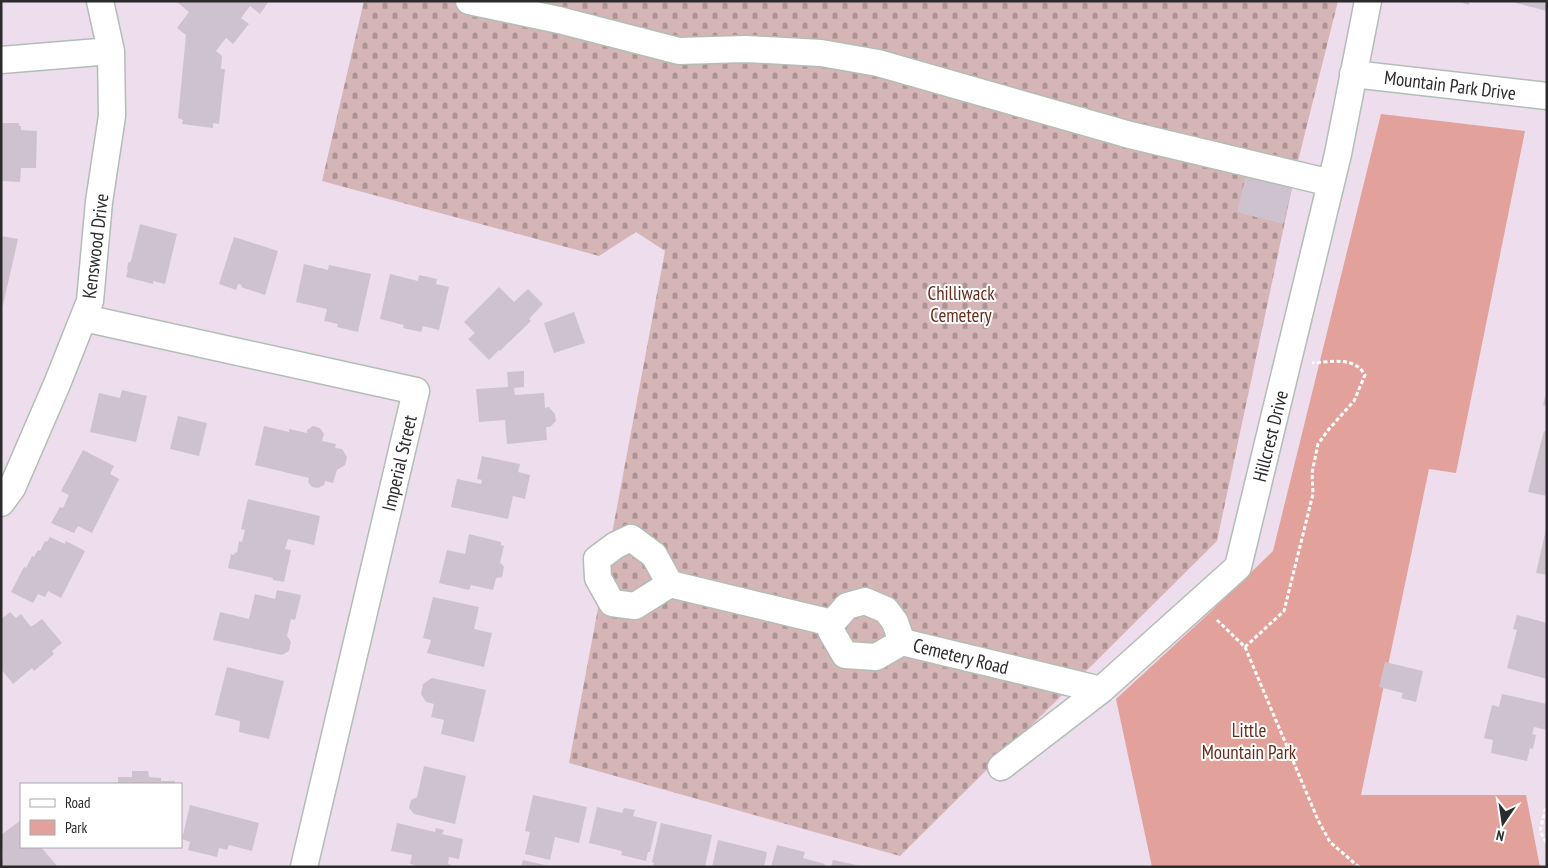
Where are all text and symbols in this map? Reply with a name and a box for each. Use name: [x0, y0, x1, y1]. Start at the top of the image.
street label: Mountain Park Drive: [1383, 65, 1517, 105]
street label: Kenswood Drive: [77, 192, 113, 300]
park label: Chilliwack Cemetery: [927, 281, 995, 327]
street label: Hillcrest Drive: [1247, 388, 1293, 484]
street label: Imperial Street: [376, 412, 422, 513]
street label: Cemetery Road: [911, 633, 1011, 679]
park label: Little Mountain Park: [1202, 718, 1297, 764]
legend: [20, 783, 182, 848]
text: Road: [65, 793, 91, 812]
north arrow: [1478, 798, 1528, 848]
text: Park: [65, 818, 87, 837]
text: N: [1494, 826, 1506, 845]

